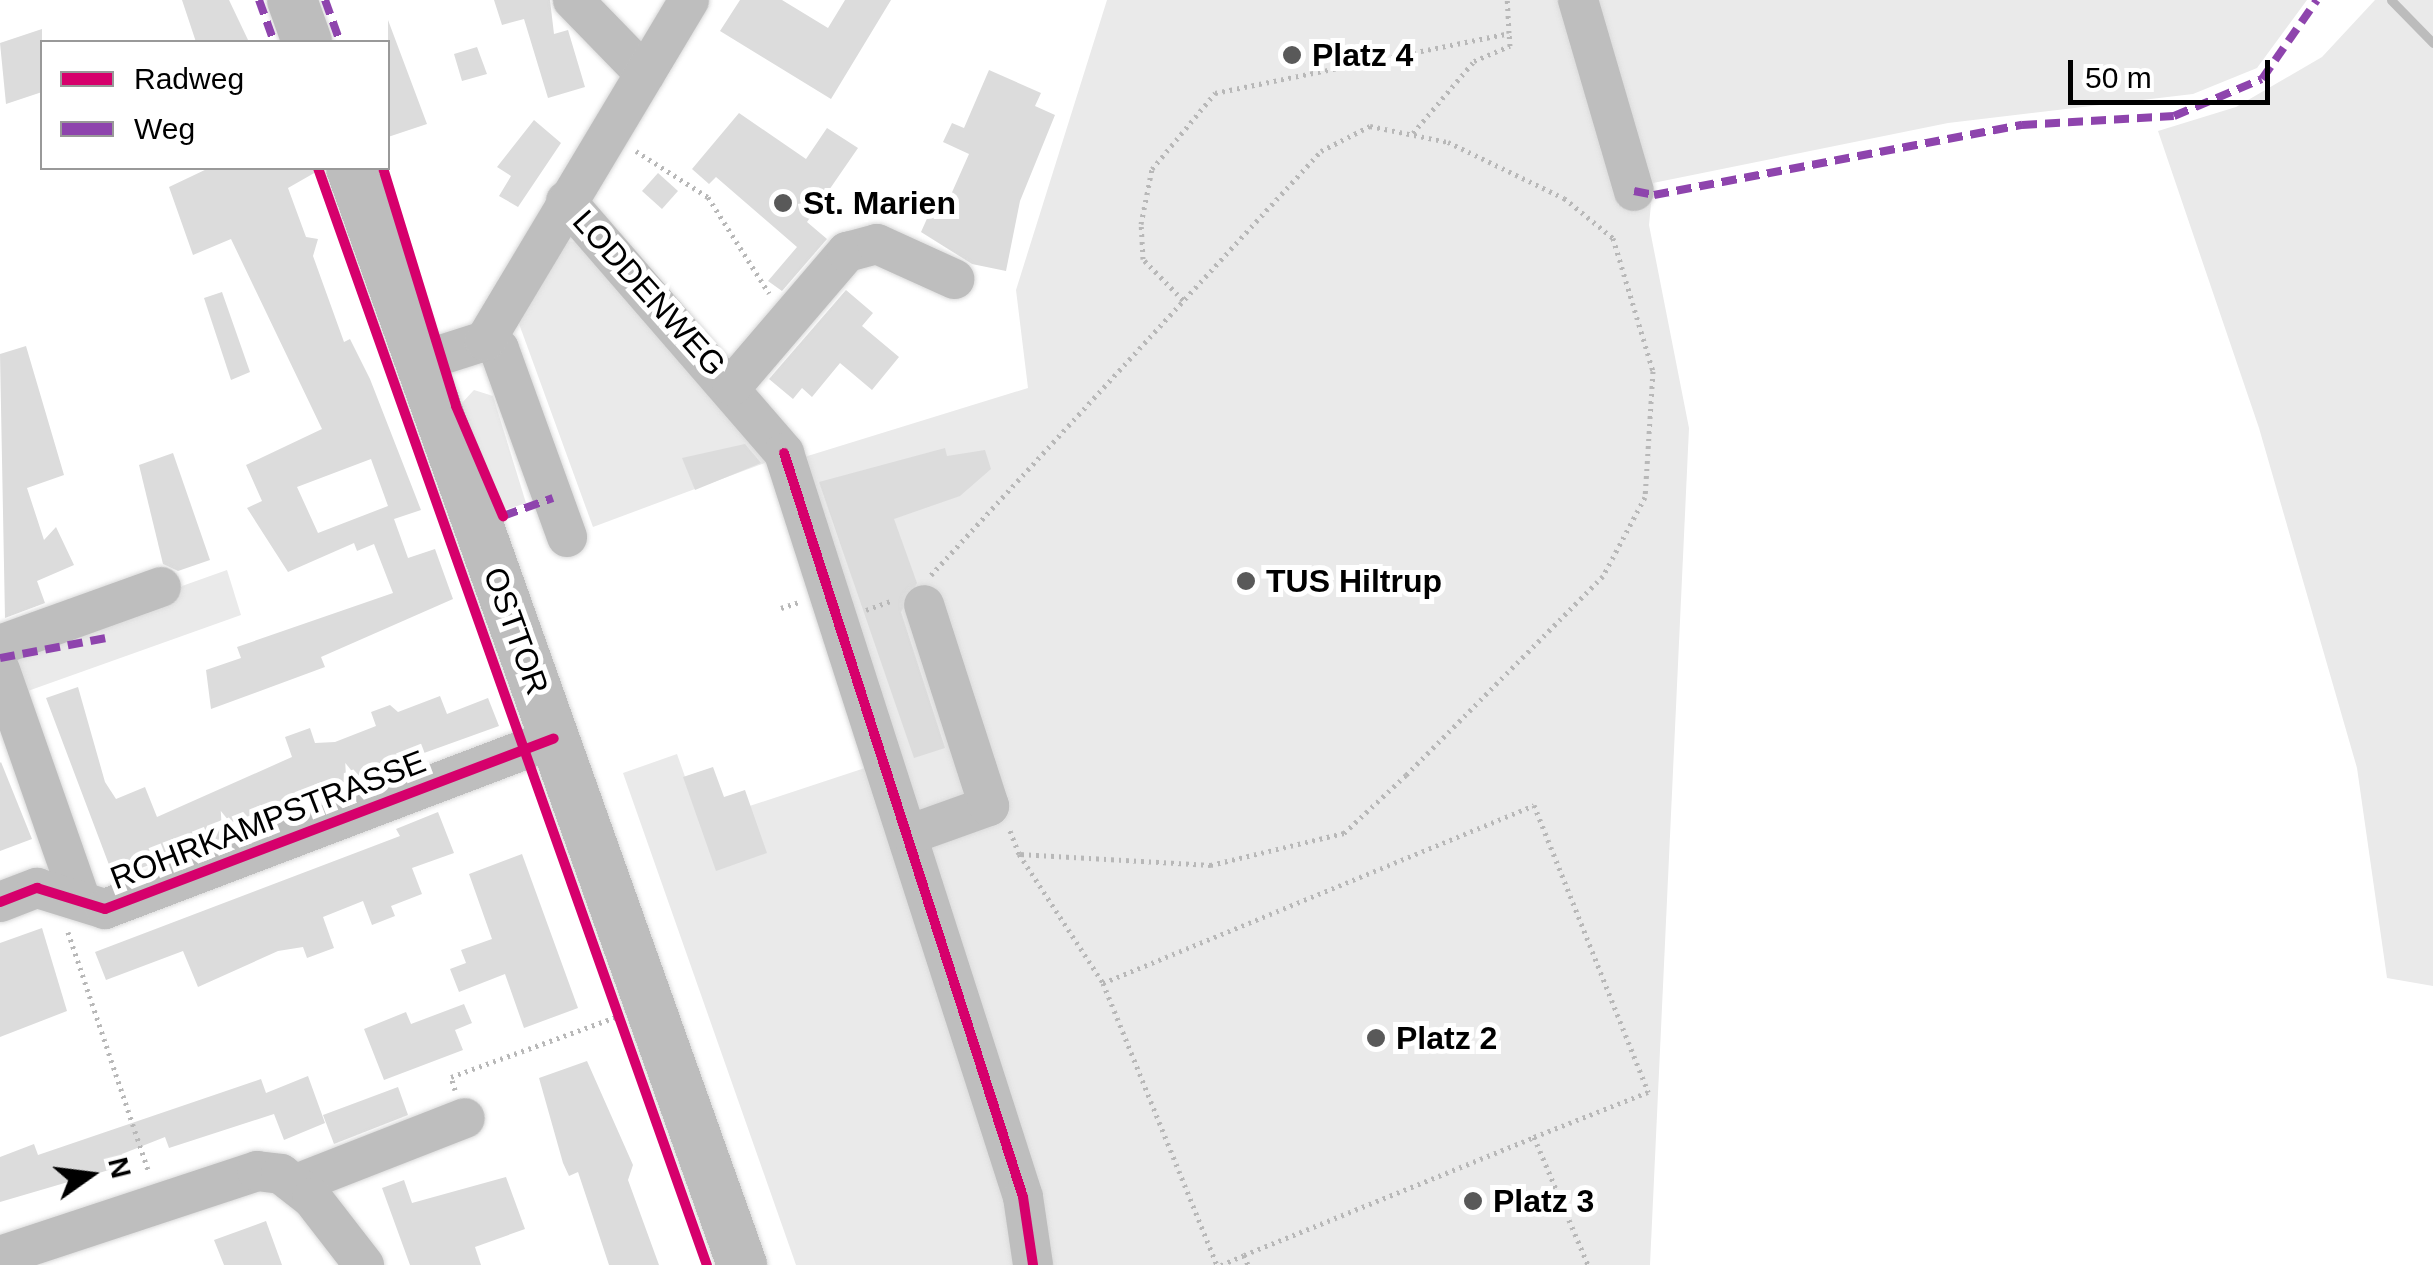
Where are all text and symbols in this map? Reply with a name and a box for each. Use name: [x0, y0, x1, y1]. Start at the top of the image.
place label: Platz 4: [1312, 36, 1413, 74]
legend: [40, 40, 390, 170]
scale bar: [2073, 40, 2276, 102]
marker: Platz 4: [1281, 44, 1303, 66]
text: 50 m: [2085, 61, 2152, 94]
text: Radweg: [134, 62, 244, 95]
text: Weg: [134, 112, 195, 145]
place label: St. Marien: [803, 184, 956, 222]
marker: St. Marien: [772, 192, 794, 214]
street label: LODDENWEG: [565, 202, 733, 384]
street label: OSTTOR: [475, 562, 557, 700]
place label: TUS Hiltrup: [1266, 562, 1442, 600]
marker: TUS Hiltrup: [1235, 570, 1257, 592]
street label: ROHRKAMPSTRASSE: [105, 742, 431, 898]
place label: Platz 2: [1396, 1019, 1497, 1057]
marker: Platz 2: [1365, 1027, 1387, 1049]
north arrow: [40, 1125, 140, 1225]
text: N: [102, 1154, 137, 1181]
place label: Platz 3: [1493, 1182, 1594, 1220]
marker: Platz 3: [1462, 1190, 1484, 1212]

